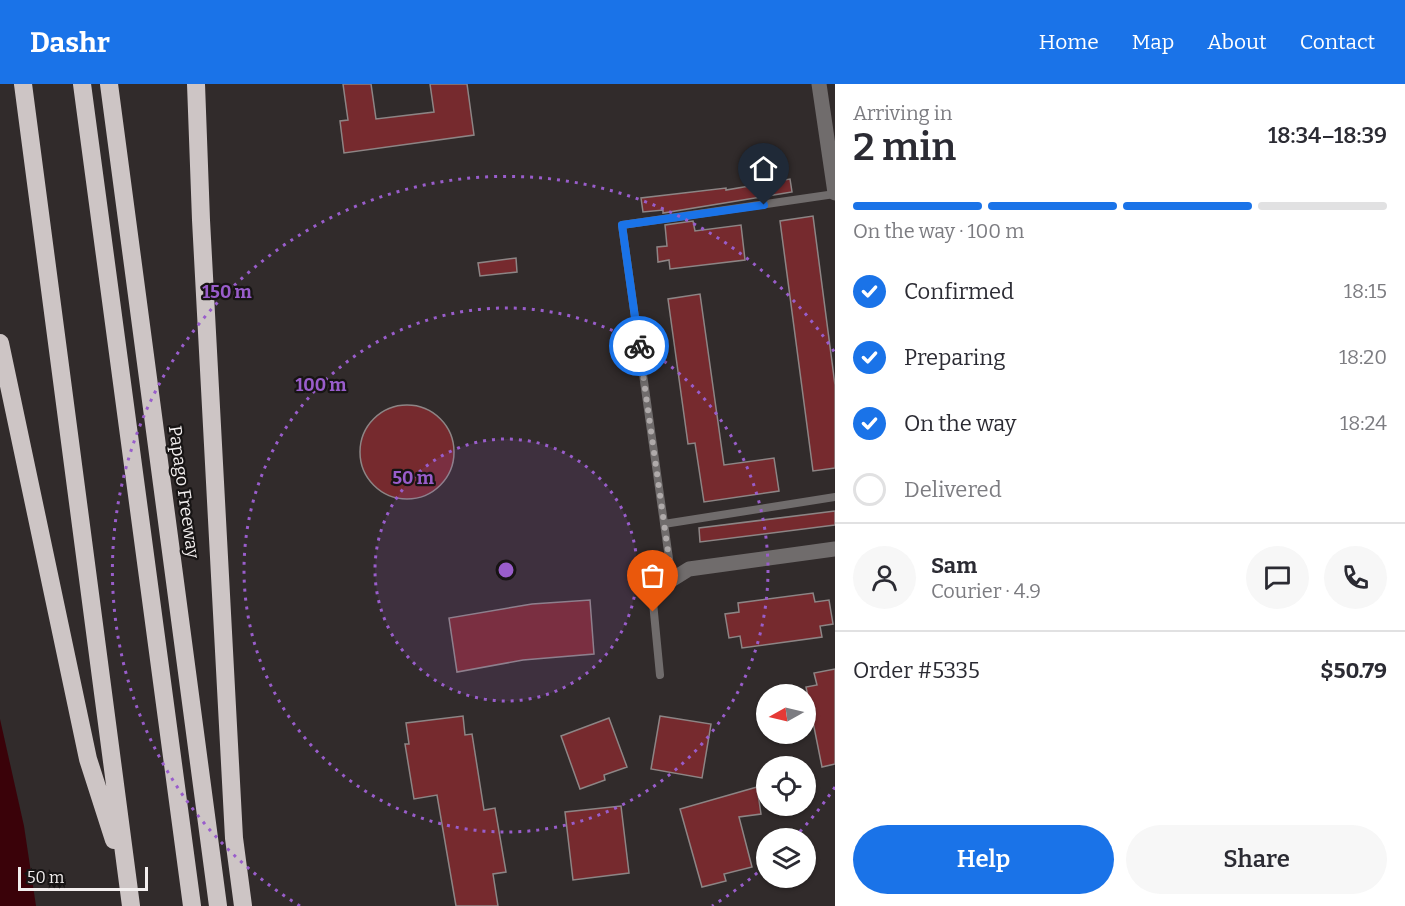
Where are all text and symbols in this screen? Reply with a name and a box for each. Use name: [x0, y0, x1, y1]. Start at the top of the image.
text: Dashr: [30, 26, 110, 59]
text: Home: [1039, 29, 1099, 55]
text: Map: [1132, 29, 1174, 55]
text: About: [1207, 29, 1267, 55]
text: Contact: [1300, 29, 1375, 55]
text: Arriving in: [853, 101, 952, 125]
text: 18:34–18:39: [1268, 122, 1387, 149]
text: 2 min: [853, 124, 956, 170]
pin: [738, 143, 789, 205]
icon: home: [747, 152, 780, 185]
text: On the way · 100 m: [853, 219, 1024, 243]
icon: check: [853, 275, 886, 308]
text: Confirmed: [904, 278, 1014, 305]
text: 18:15: [1344, 279, 1387, 303]
text: 150 m: [202, 281, 252, 303]
courier: [609, 316, 669, 376]
icon: bike: [623, 330, 656, 363]
icon: check: [853, 341, 886, 374]
text: Preparing: [904, 344, 1006, 371]
text: 18:20: [1339, 345, 1387, 369]
text: 100 m: [295, 374, 347, 396]
icon: check: [853, 407, 886, 440]
text: On the way: [904, 410, 1016, 437]
text: 18:24: [1340, 411, 1387, 435]
street label: Papago Freeway: [164, 424, 204, 560]
text: 50 m: [392, 467, 434, 489]
text: Delivered: [904, 476, 1002, 503]
button: person: [853, 546, 916, 609]
button: chat: [1246, 546, 1309, 609]
button: phone: [1324, 546, 1387, 609]
pin: [627, 550, 678, 612]
text: Sam: [931, 552, 977, 579]
icon: bag: [636, 559, 669, 592]
centre of rings: [496, 560, 516, 580]
text: Courier · 4.9: [931, 579, 1041, 603]
text: Order #5335: [853, 657, 980, 684]
text: $50.79: [1320, 657, 1387, 684]
north arrow: [756, 684, 816, 744]
map controls: [756, 684, 816, 888]
button: locate: [756, 756, 816, 816]
button: Help: [853, 825, 1114, 894]
button: Share: [1126, 825, 1387, 894]
button: layers: [756, 828, 816, 888]
scale bar: [18, 864, 148, 892]
text: 50 m: [27, 868, 64, 887]

